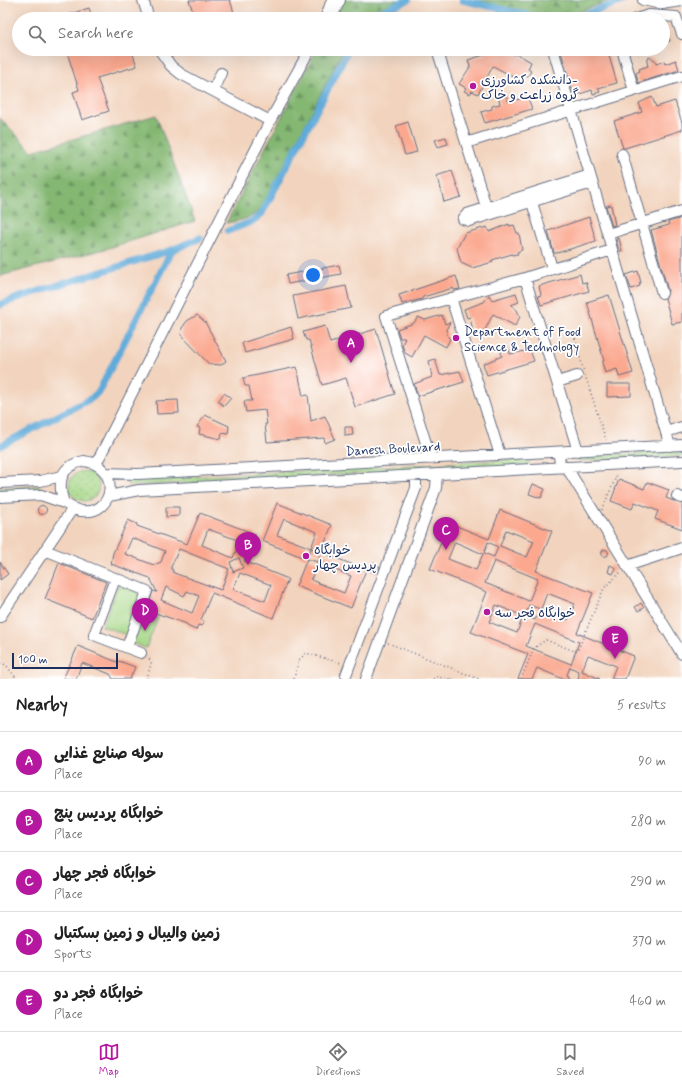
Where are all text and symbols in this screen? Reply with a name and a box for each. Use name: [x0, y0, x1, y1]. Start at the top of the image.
search box: [12, 12, 670, 56]
icon: search: [26, 23, 48, 45]
text: Search here: [58, 24, 134, 44]
place label: دانشکده کشاورزی- گروه زراعت و خاک: [481, 72, 579, 104]
marker: دانشکده کشاورزی- گروه زراعت و خاک: [468, 81, 478, 91]
your location: [303, 265, 323, 285]
place label: Department of Food Science & Technology: [464, 324, 581, 357]
pin: A: [338, 330, 364, 363]
marker: Department of Food Science & Technology: [451, 333, 461, 343]
street label: Danesh Boulevard: [345, 439, 441, 460]
pin: C: [433, 517, 459, 550]
pin: B: [235, 532, 261, 565]
place label: خوابگاه پردیس چهار: [313, 542, 377, 574]
marker: خوابگاه پردیس چهار: [301, 551, 311, 561]
pin: D: [132, 598, 158, 631]
place label: خوابگاه فجر سه: [495, 605, 575, 622]
marker: خوابگاه فجر سه: [482, 607, 492, 617]
pin: E: [602, 626, 628, 659]
scale bar: [12, 651, 118, 670]
text: 100 m: [18, 653, 48, 667]
text: Nearby: [16, 694, 68, 716]
text: 5 results: [617, 697, 666, 714]
text: سوله صنایع غذایی: [54, 744, 164, 764]
text: A: [25, 753, 33, 770]
text: 90 m: [638, 753, 666, 770]
text: Place: [54, 766, 83, 783]
text: خوابگاه پردیس پنج: [54, 804, 163, 824]
text: B: [25, 813, 33, 830]
text: 280 m: [631, 813, 666, 830]
text: Place: [54, 826, 83, 843]
text: خوابگاه فجر چهار: [54, 864, 156, 884]
text: C: [24, 873, 34, 890]
text: 290 m: [630, 873, 666, 890]
text: Place: [54, 886, 83, 903]
text: زمین والیبال و زمین بسکتبال: [54, 924, 220, 944]
text: D: [25, 933, 33, 950]
text: 370 m: [632, 933, 666, 950]
text: Sports: [54, 946, 92, 963]
text: خوابگاه فجر دو: [54, 984, 143, 1004]
text: E: [25, 993, 33, 1010]
text: 460 m: [630, 993, 666, 1010]
text: Place: [54, 1006, 83, 1023]
tab: Map: [98, 1041, 120, 1079]
tab: Directions: [315, 1041, 361, 1079]
tab: Saved: [556, 1041, 584, 1079]

